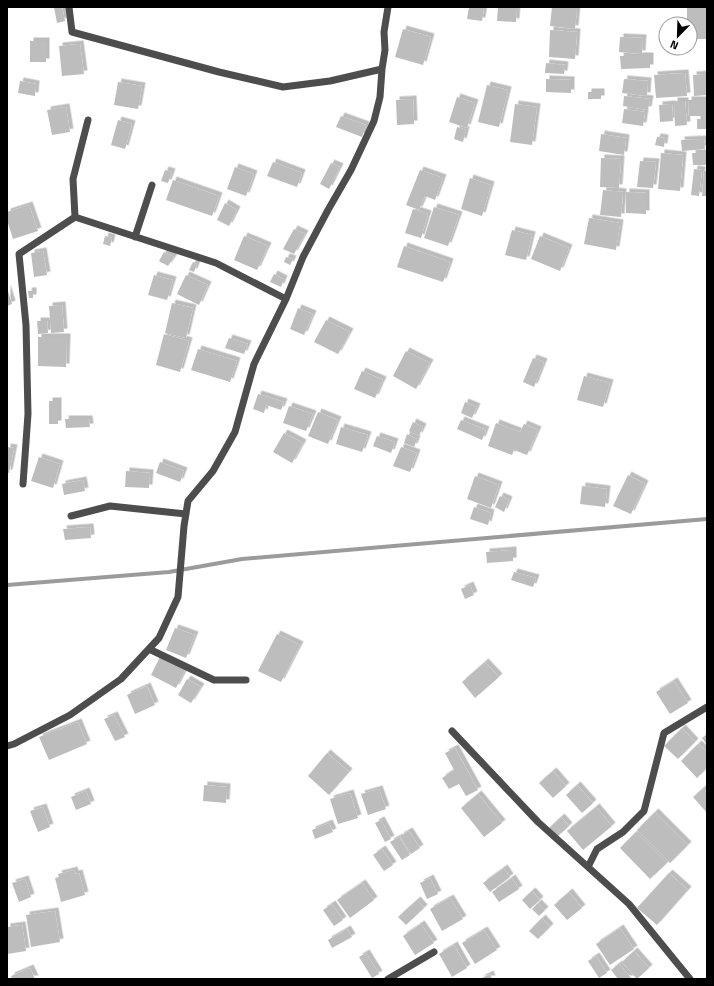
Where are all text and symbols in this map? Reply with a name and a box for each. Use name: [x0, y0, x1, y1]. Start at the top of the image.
north arrow: [658, 16, 698, 56]
text: N: [667, 36, 681, 54]

